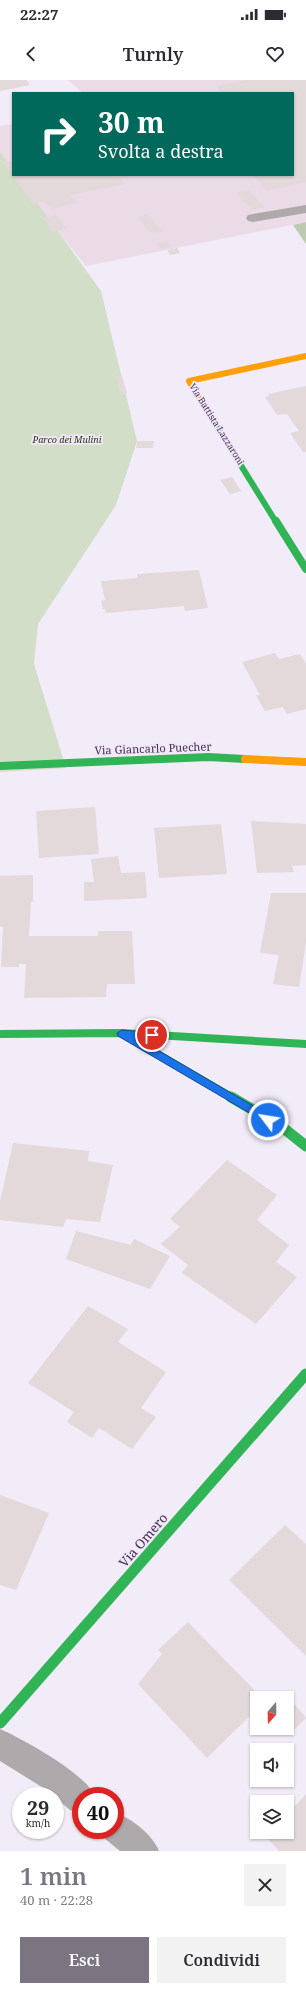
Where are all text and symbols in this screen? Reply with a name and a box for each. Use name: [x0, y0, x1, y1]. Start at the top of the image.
text: 22:27: [20, 4, 58, 24]
text: Turnly: [123, 42, 183, 66]
icon: back: [20, 43, 42, 65]
icon: heart: [264, 43, 286, 65]
text: 30 m: [98, 103, 165, 141]
icon: right: [32, 108, 84, 160]
text: Svolta a destra: [98, 139, 224, 163]
street label: Via Battista Lazzaroni: [187, 381, 248, 467]
park label: Parco dei Mulini: [32, 433, 102, 446]
street label: Via Giancarlo Puecher: [94, 738, 213, 758]
pin: [135, 1018, 169, 1052]
icon: arrive: [141, 1024, 163, 1046]
position arrow: [247, 1099, 289, 1141]
street label: Via Omero: [115, 1509, 171, 1571]
north arrow: [250, 1691, 294, 1735]
map controls: [250, 1691, 294, 1839]
button: sound: [250, 1743, 294, 1787]
speed limit sign: 40: [72, 1787, 124, 1839]
text: 29: [27, 1794, 49, 1821]
button: layers: [250, 1795, 294, 1839]
text: km/h: [26, 1816, 50, 1830]
text: 1 min: [20, 1859, 87, 1892]
button: close: [244, 1864, 286, 1906]
text: 40 m · 22:28: [20, 1891, 93, 1909]
button: Esci: [20, 1937, 149, 1983]
button: Condividi: [157, 1937, 286, 1983]

